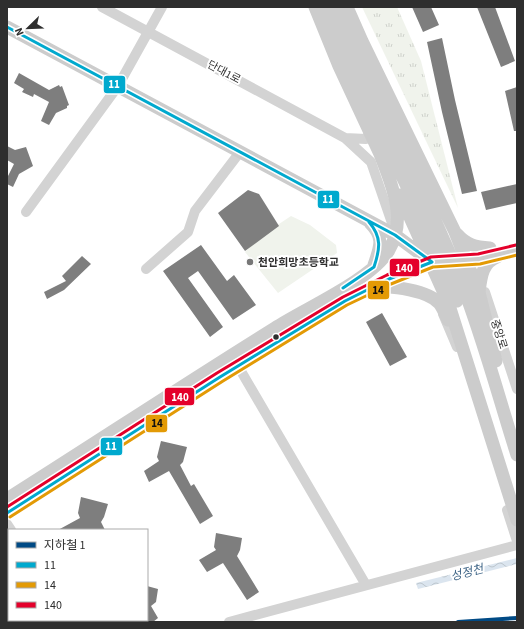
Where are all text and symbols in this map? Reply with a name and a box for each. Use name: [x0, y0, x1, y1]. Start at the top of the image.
north arrow: [8, 8, 48, 48]
text: N: [11, 25, 28, 38]
street label: 단대1로: [205, 57, 243, 87]
line badge: 11: [103, 75, 126, 94]
text: 11: [108, 77, 120, 92]
line badge: 11: [317, 190, 340, 209]
text: 11: [322, 192, 334, 207]
place label: 천안희망초등학교: [258, 255, 339, 270]
marker: 천안희망초등학교: [245, 257, 255, 267]
line badge: 140: [389, 258, 420, 277]
text: 140: [395, 261, 413, 276]
line badge: 14: [367, 280, 390, 300]
text: 14: [372, 283, 384, 298]
street label: 중앙로: [487, 317, 511, 351]
unlabelled marker: [271, 332, 281, 342]
line badge: 140: [164, 387, 195, 406]
text: 140: [171, 390, 189, 405]
line badge: 14: [145, 414, 168, 433]
text: 14: [151, 416, 163, 431]
line badge: 11: [100, 437, 123, 456]
text: 11: [105, 439, 117, 454]
legend: [8, 529, 148, 621]
text: 지하철 1: [44, 537, 86, 554]
text: 11: [44, 557, 56, 574]
water label: 성정천: [449, 560, 487, 585]
text: 14: [44, 577, 56, 594]
text: 140: [44, 597, 62, 614]

